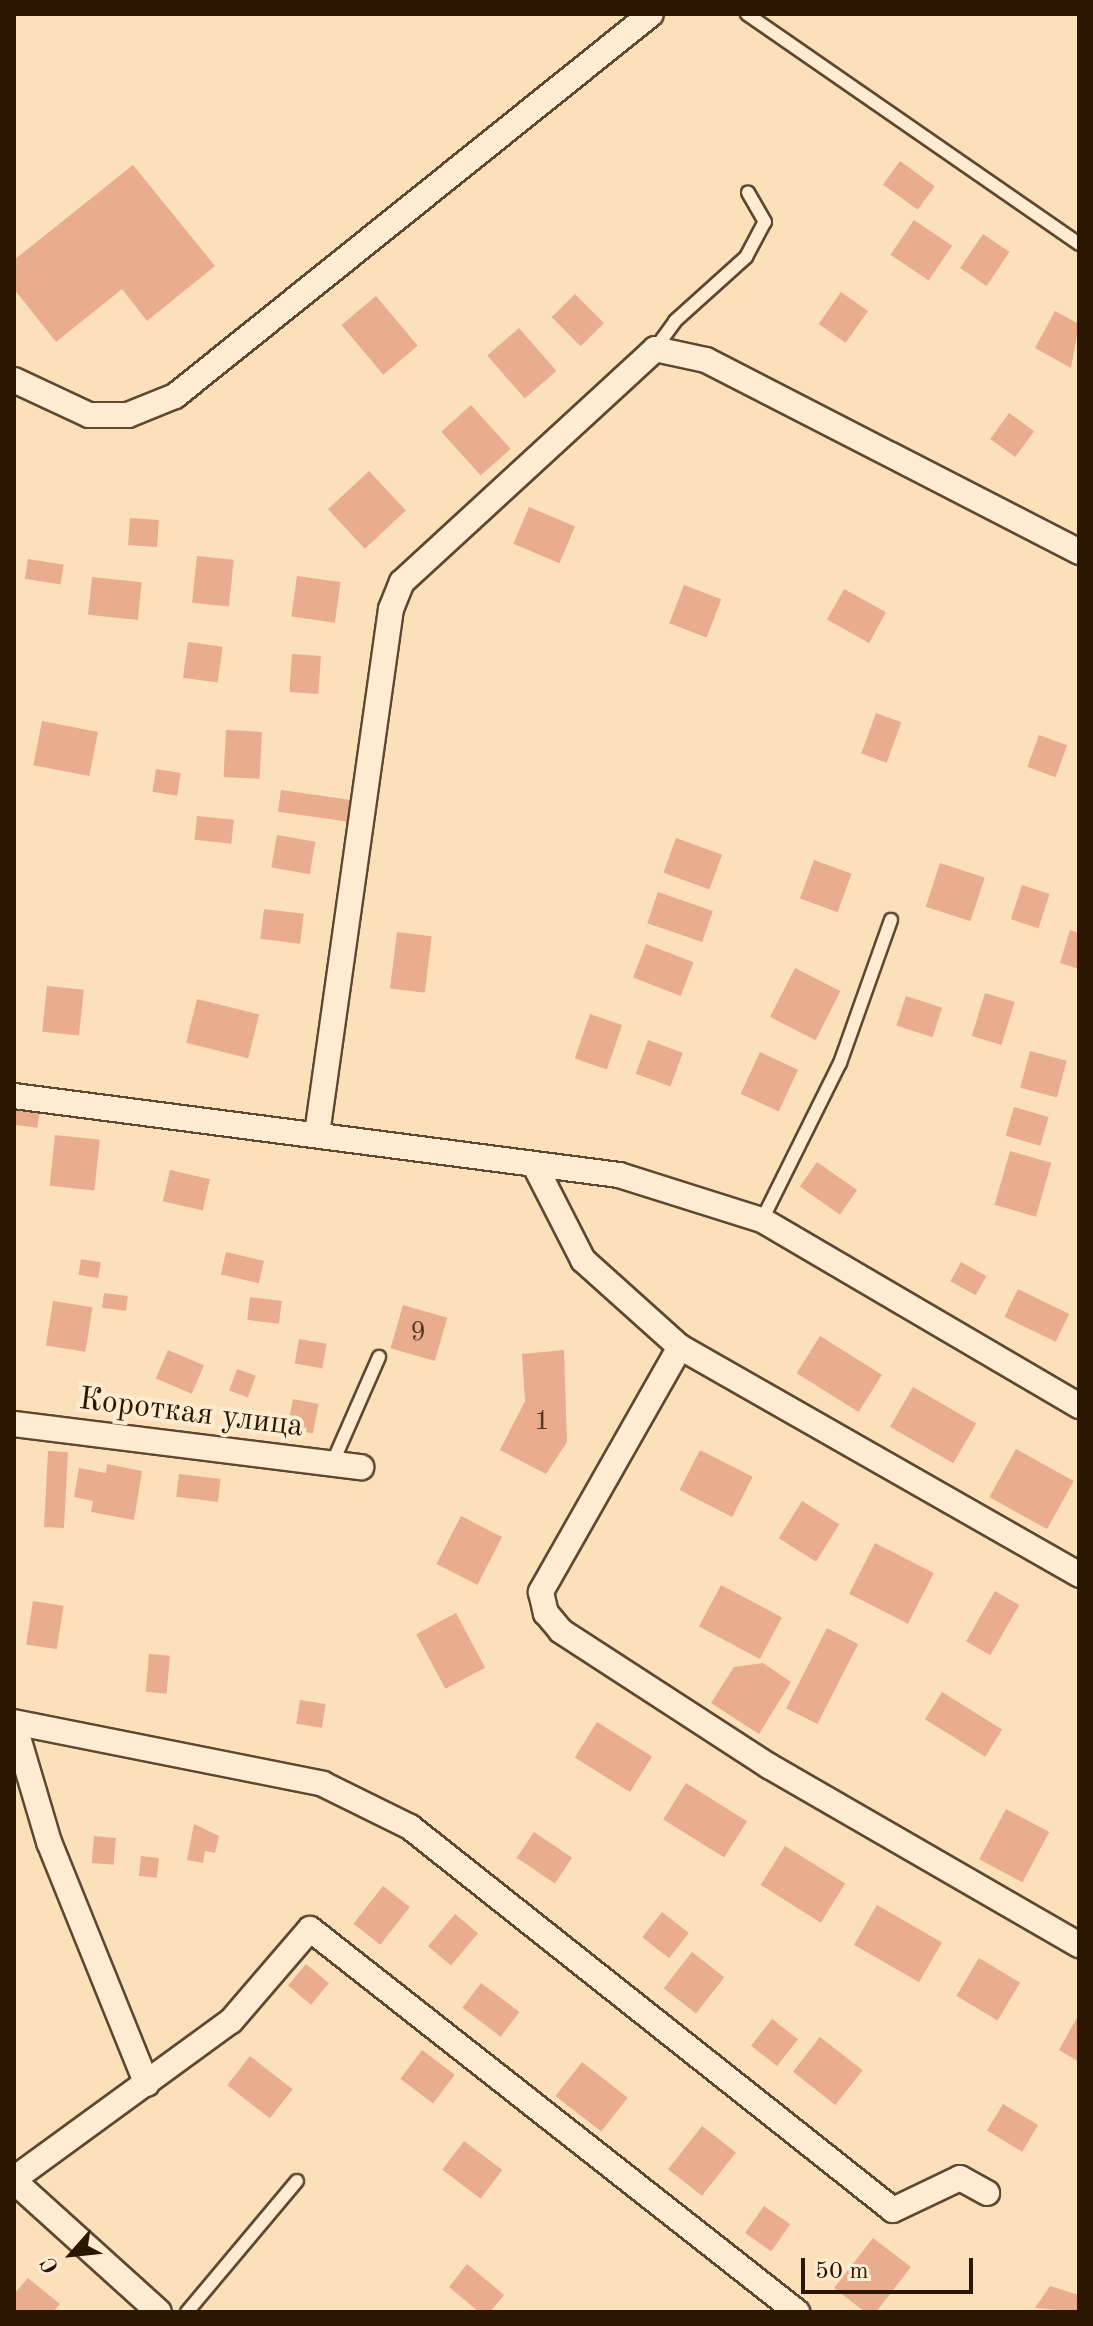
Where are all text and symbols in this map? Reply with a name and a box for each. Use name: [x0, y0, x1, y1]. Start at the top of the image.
house number: 9: [410, 1316, 426, 1350]
street label: Короткая улица: [76, 1381, 306, 1447]
house number: 1: [534, 1405, 550, 1439]
north arrow: [32, 2214, 112, 2294]
scale bar: [805, 2242, 977, 2292]
text: С: [38, 2253, 64, 2276]
text: 50 m: [815, 2260, 869, 2284]

